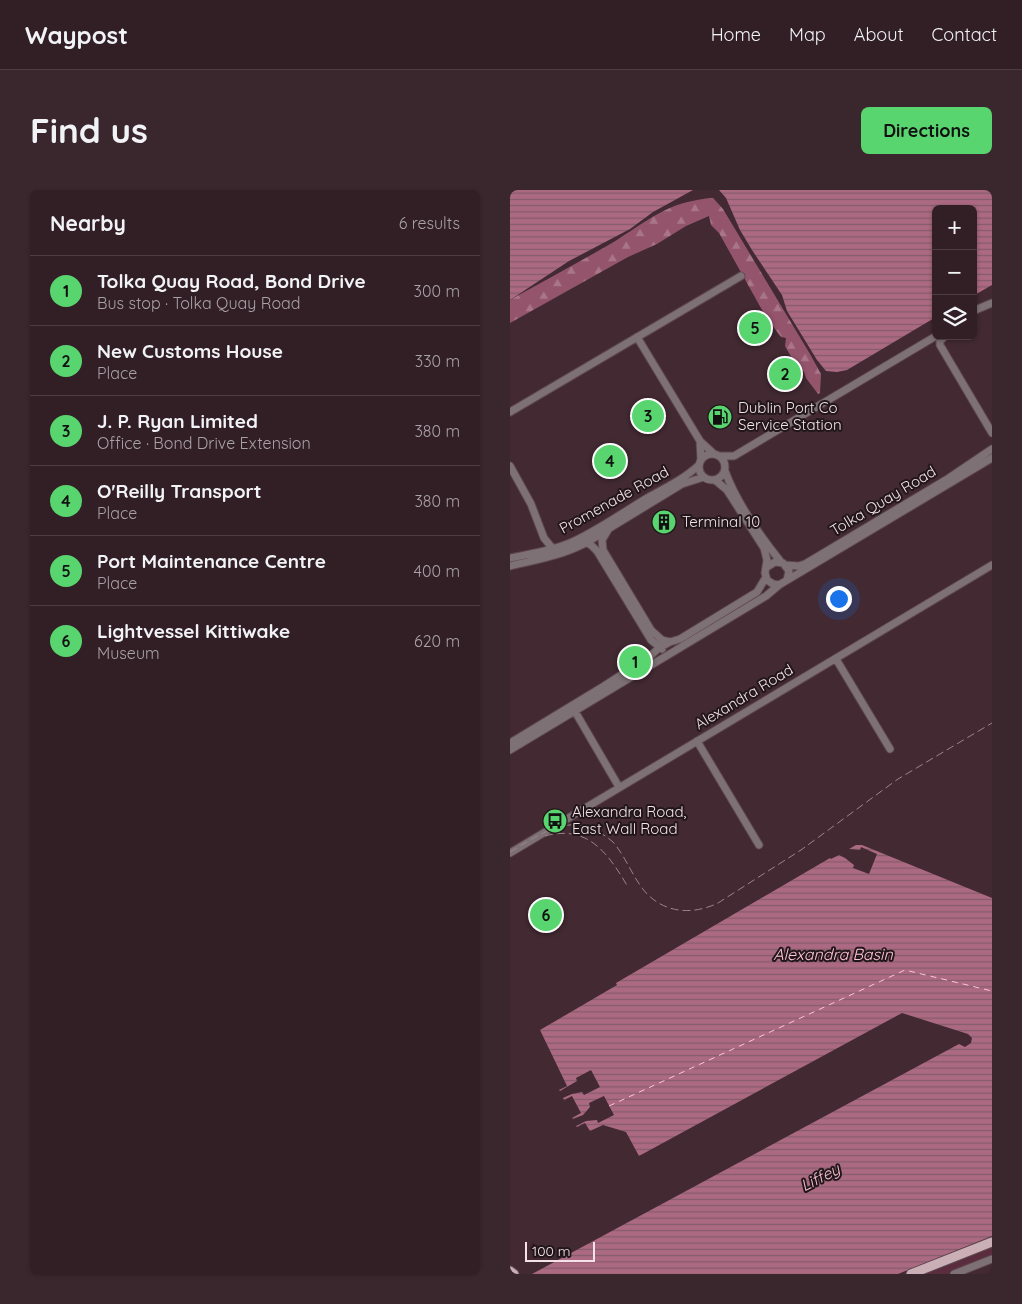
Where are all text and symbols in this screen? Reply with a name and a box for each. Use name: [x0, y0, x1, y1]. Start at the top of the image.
text: Waypost: [25, 20, 128, 50]
text: Home: [711, 23, 761, 46]
text: Map: [789, 23, 826, 46]
text: About: [854, 23, 904, 46]
text: Contact: [932, 23, 997, 46]
button: Directions: [861, 107, 992, 154]
text: Find us: [30, 108, 148, 152]
map controls: [932, 205, 977, 340]
button: +: [932, 205, 977, 250]
text: Nearby: [50, 210, 126, 236]
text: 6 results: [399, 213, 460, 233]
button: −: [932, 250, 977, 295]
text: Tolka Quay Road, Bond Drive: [97, 269, 366, 293]
text: 1: [63, 281, 69, 301]
text: 300 m: [414, 281, 460, 301]
text: Bus stop · Tolka Quay Road: [97, 293, 300, 313]
button: layers: [932, 295, 977, 340]
pin: 5: [739, 309, 771, 347]
text: New Customs House: [97, 339, 283, 363]
text: 2: [61, 351, 71, 371]
text: 330 m: [415, 351, 460, 371]
pin: 2: [769, 355, 801, 393]
text: Place: [97, 363, 137, 383]
pin: 3: [632, 397, 664, 435]
place label: Dublin Port Co Service Station: [738, 398, 842, 434]
fuel station icon: Dublin Port Co Service Station: [707, 404, 733, 430]
text: J. P. Ryan Limited: [97, 409, 258, 433]
text: 3: [62, 421, 70, 441]
text: 380 m: [414, 421, 460, 441]
text: Office · Bond Drive Extension: [97, 433, 311, 453]
pin: 4: [594, 442, 626, 480]
street label: Promenade Road: [556, 462, 672, 538]
street label: Tolka Quay Road: [826, 462, 939, 540]
text: O'Reilly Transport: [97, 479, 262, 503]
text: 4: [61, 491, 71, 511]
text: 380 m: [414, 491, 460, 511]
text: Place: [97, 503, 137, 523]
building icon: Terminal 10: [651, 509, 677, 535]
place label: Terminal 10: [682, 512, 760, 531]
text: Port Maintenance Centre: [97, 549, 326, 573]
text: 5: [61, 561, 71, 581]
text: 400 m: [414, 561, 460, 581]
text: Place: [97, 573, 137, 593]
your location: [826, 586, 852, 612]
text: Lightvessel Kittiwake: [97, 619, 290, 643]
text: 6: [62, 631, 70, 651]
text: 620 m: [414, 631, 460, 651]
text: Museum: [97, 643, 160, 663]
pin: 1: [619, 643, 651, 681]
street label: Alexandra Road: [691, 660, 796, 733]
place label: Alexandra Road, East Wall Road: [572, 802, 686, 838]
bus stop icon: Alexandra Road, East Wall Road: [542, 808, 568, 834]
pin: 6: [530, 896, 562, 934]
water label: Alexandra Basin: [773, 944, 893, 964]
water label: Liffey: [797, 1158, 844, 1195]
scale bar: [525, 1239, 595, 1262]
text: 100 m: [532, 1242, 570, 1260]

